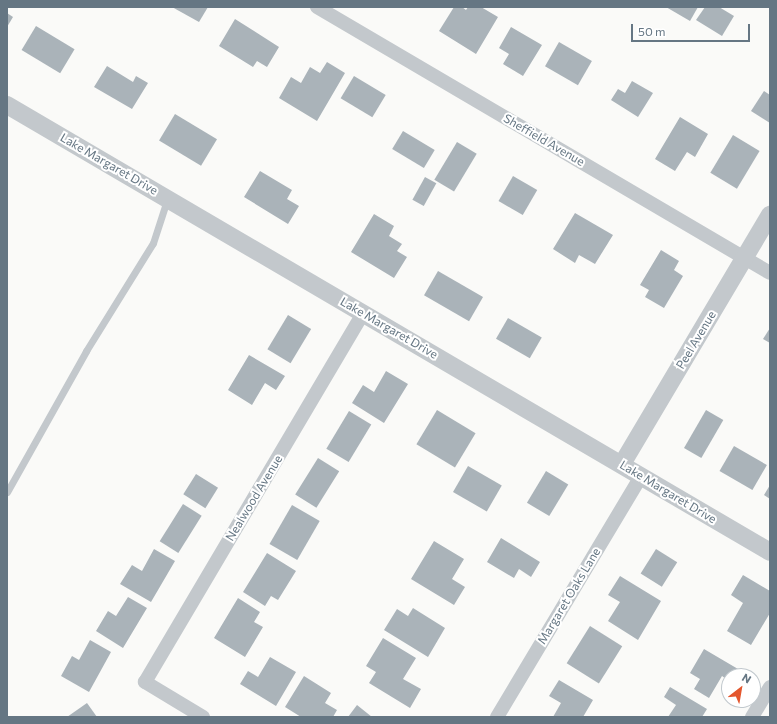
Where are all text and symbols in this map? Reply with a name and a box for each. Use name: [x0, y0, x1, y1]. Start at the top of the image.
scale bar: [633, 16, 752, 42]
text: 50 m: [638, 24, 666, 38]
street label: Sheffield Avenue: [501, 111, 587, 169]
street label: Lake Margaret Drive: [58, 130, 160, 198]
street label: Lake Margaret Drive: [338, 294, 440, 362]
street label: Peel Avenue: [673, 308, 719, 372]
street label: Nealwood Avenue: [223, 452, 285, 544]
street label: Lake Margaret Drive: [617, 457, 719, 527]
street label: Margaret Oaks Lane: [535, 545, 603, 647]
north arrow: [721, 668, 761, 708]
text: N: [740, 670, 754, 686]

